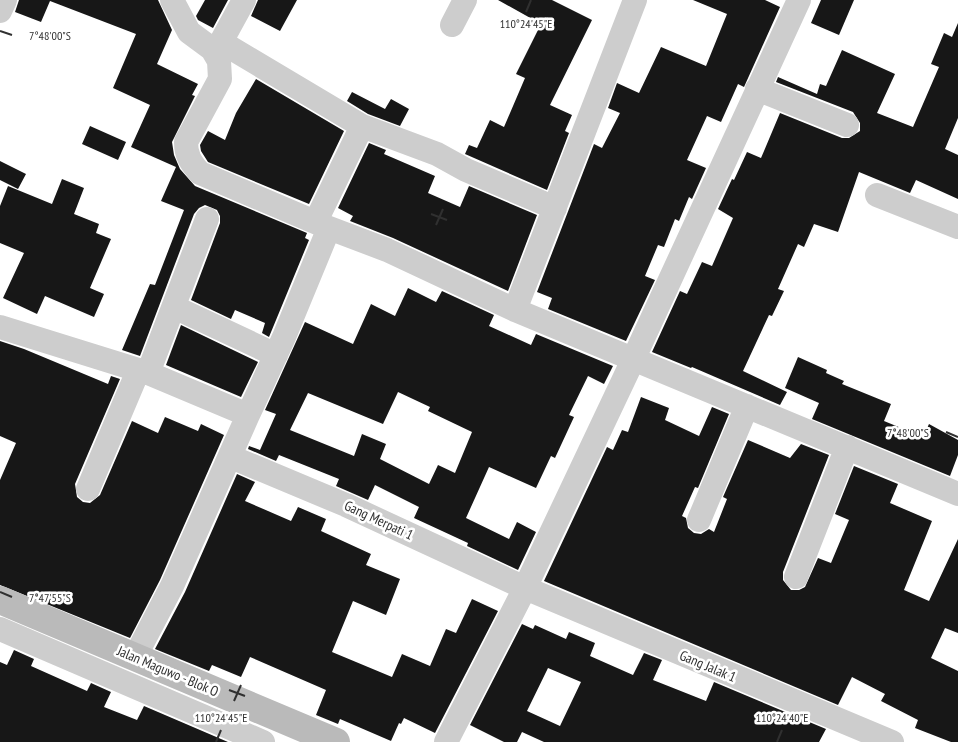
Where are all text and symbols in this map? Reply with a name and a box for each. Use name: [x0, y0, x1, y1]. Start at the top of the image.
text: 110°24'45"E: [500, 16, 552, 31]
text: 7°48'00"S: [29, 28, 71, 43]
text: 7°48'00"S: [887, 425, 929, 440]
street label: Gang Merpati 1: [342, 496, 416, 544]
text: 7°47'55"S: [29, 590, 71, 605]
street label: Jalan Maguwo - Blok O: [114, 641, 222, 701]
street label: Gang Jalak 1: [677, 646, 739, 686]
text: 110°24'45"E: [195, 710, 247, 725]
text: 110°24'40"E: [756, 710, 808, 725]

